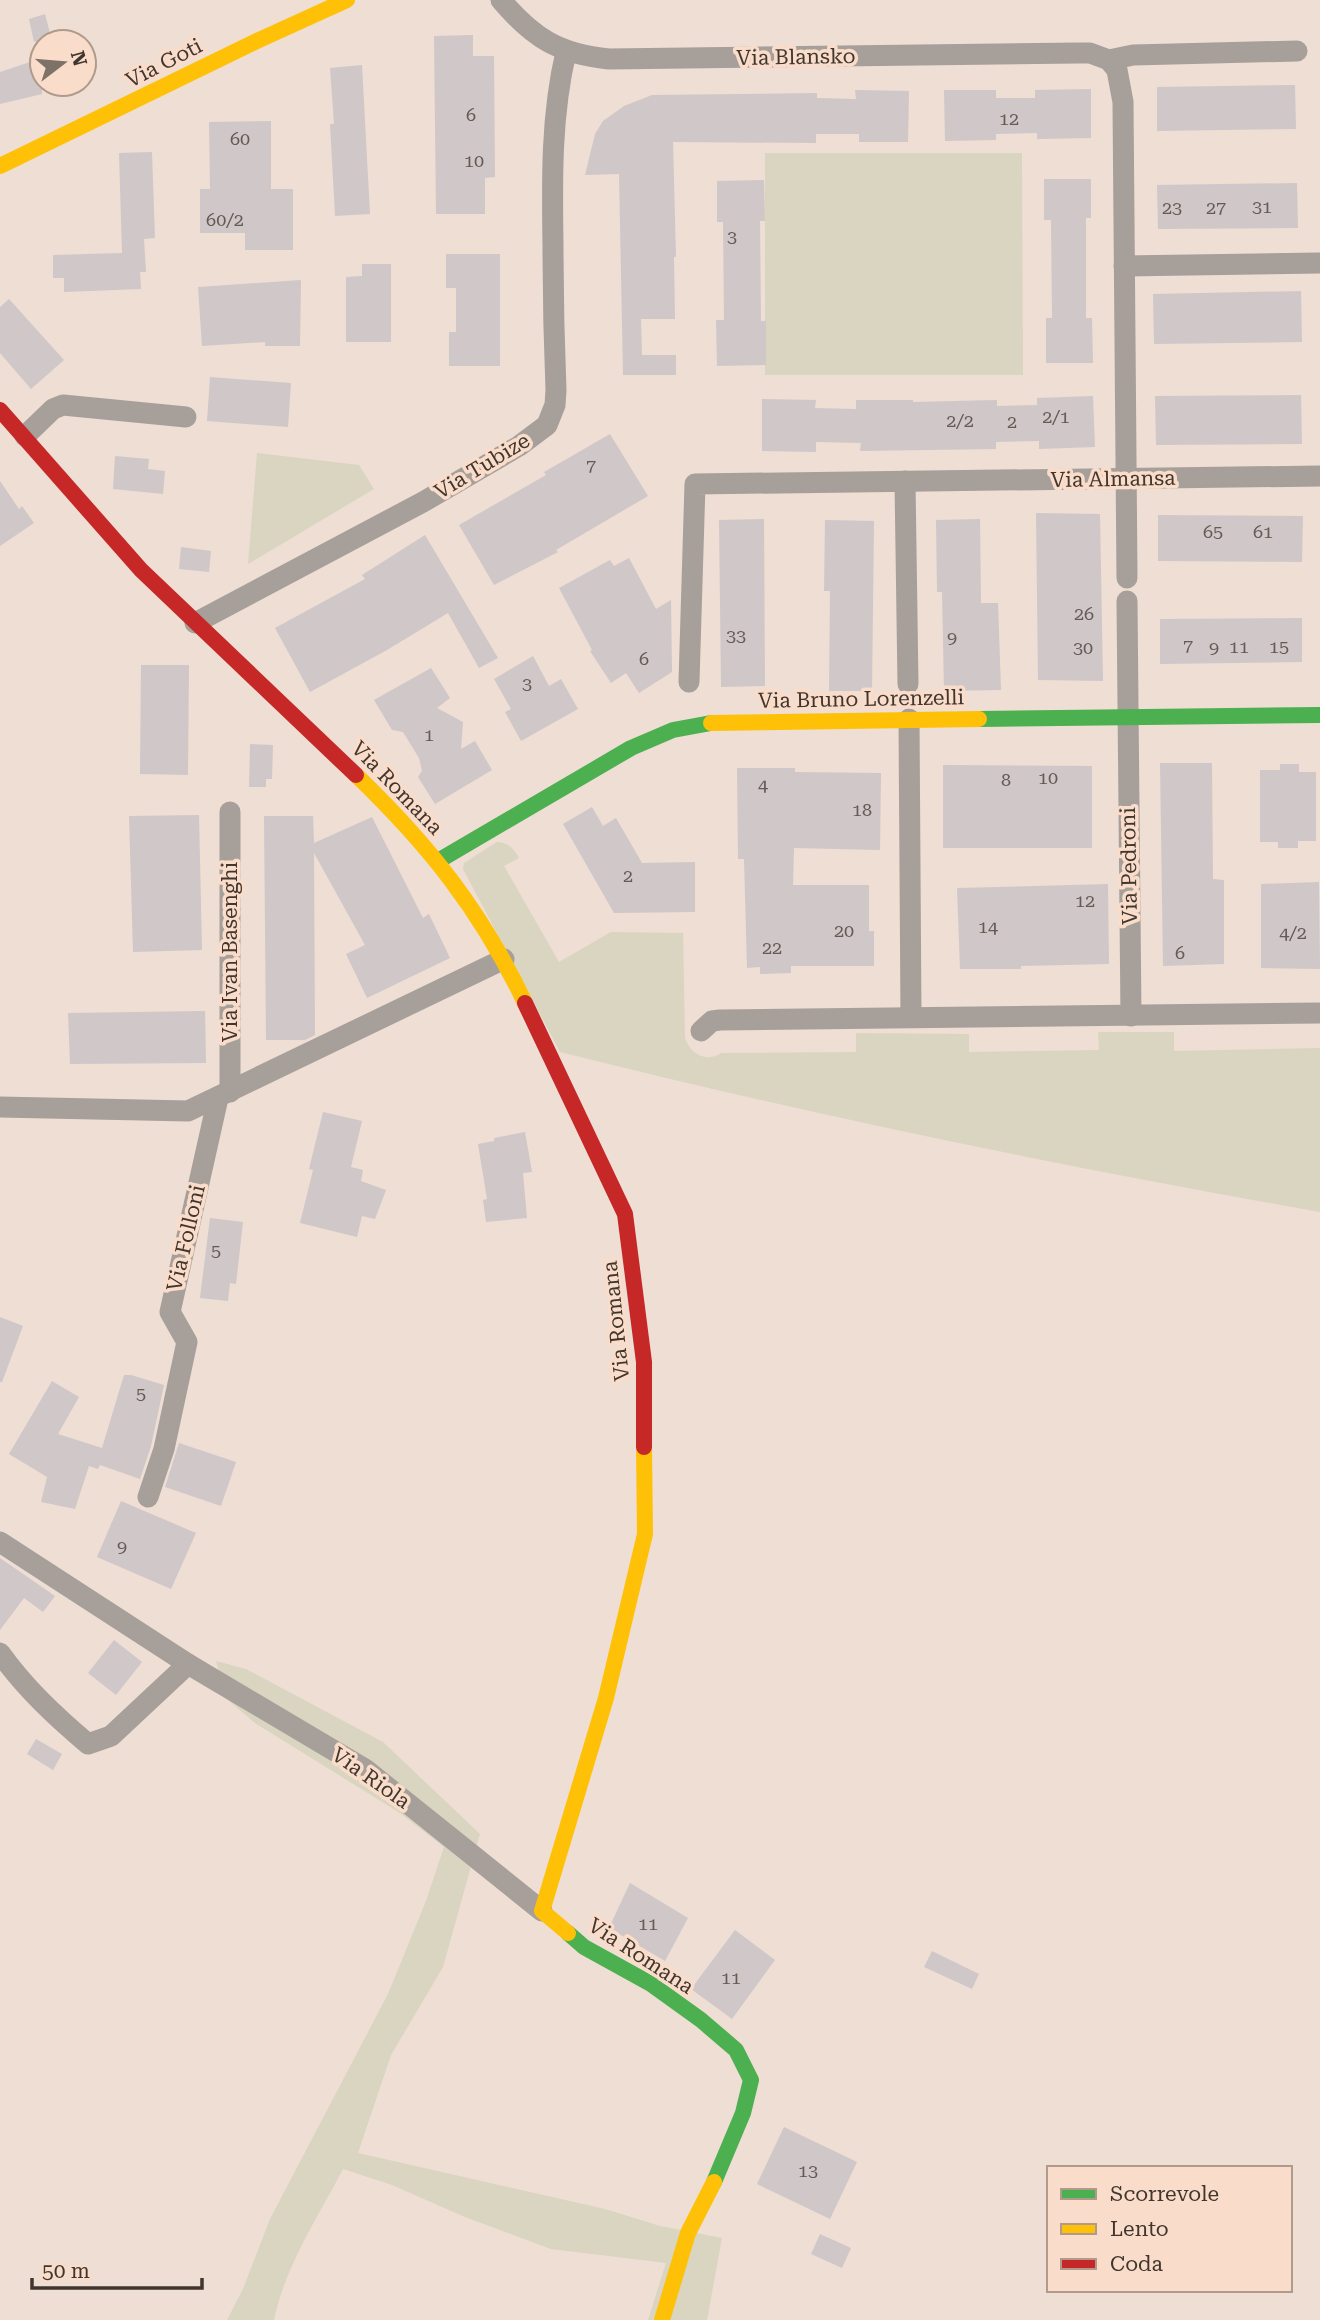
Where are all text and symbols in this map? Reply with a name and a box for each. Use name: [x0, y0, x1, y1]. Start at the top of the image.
north arrow: [28, 28, 98, 98]
street label: Via Goti: [122, 34, 206, 92]
street label: Via Blansko: [736, 44, 856, 70]
text: N: [66, 48, 92, 69]
house number: 6: [466, 104, 476, 125]
house number: 12: [999, 108, 1019, 129]
house number: 60: [230, 128, 250, 149]
house number: 10: [464, 150, 484, 171]
house number: 31: [1252, 196, 1272, 217]
house number: 23: [1162, 197, 1182, 218]
house number: 27: [1206, 197, 1226, 218]
house number: 60/2: [206, 209, 244, 230]
house number: 3: [727, 226, 737, 247]
house number: 2/1: [1042, 406, 1070, 427]
house number: 2/2: [946, 410, 974, 431]
house number: 2: [1007, 411, 1017, 432]
street label: Via Tubize: [430, 428, 534, 504]
house number: 7: [586, 455, 596, 476]
street label: Via Almansa: [1050, 466, 1176, 492]
house number: 65: [1203, 521, 1223, 542]
house number: 61: [1253, 521, 1273, 542]
house number: 26: [1074, 603, 1094, 624]
house number: 33: [726, 625, 746, 646]
house number: 9: [947, 627, 957, 648]
house number: 7: [1183, 635, 1193, 656]
house number: 11: [1229, 636, 1249, 657]
house number: 15: [1269, 636, 1289, 657]
house number: 30: [1073, 637, 1093, 658]
house number: 9: [1209, 637, 1219, 658]
house number: 6: [639, 648, 649, 669]
house number: 3: [522, 673, 532, 694]
street label: Via Bruno Lorenzelli: [758, 685, 964, 713]
house number: 1: [424, 724, 434, 745]
street label: Via Romana: [346, 736, 448, 840]
house number: 10: [1038, 767, 1058, 788]
house number: 8: [1001, 769, 1011, 790]
house number: 4: [758, 774, 768, 795]
house number: 18: [852, 799, 872, 820]
street label: Via Pedroni: [1116, 807, 1142, 925]
street label: Via Ivan Basenghi: [218, 862, 242, 1042]
house number: 2: [623, 865, 633, 886]
house number: 12: [1075, 890, 1095, 911]
house number: 14: [978, 916, 998, 937]
house number: 20: [834, 920, 854, 941]
house number: 4/2: [1279, 922, 1307, 943]
house number: 22: [762, 937, 782, 958]
house number: 6: [1175, 942, 1185, 963]
street label: Via Folloni: [162, 1182, 210, 1294]
house number: 5: [211, 1240, 221, 1261]
street label: Via Romana: [598, 1259, 634, 1382]
house number: 5: [136, 1383, 146, 1404]
house number: 9: [117, 1536, 127, 1557]
street label: Via Riola: [327, 1742, 415, 1814]
street label: Via Romana: [584, 1913, 699, 1999]
house number: 11: [638, 1913, 658, 1934]
house number: 11: [721, 1967, 741, 1988]
house number: 13: [798, 2160, 818, 2181]
legend: [1047, 2166, 1292, 2292]
text: Scorrevole: [1110, 2182, 1219, 2206]
text: Lento: [1110, 2217, 1169, 2241]
scale bar: [32, 2246, 201, 2290]
text: Coda: [1110, 2252, 1164, 2276]
text: 50 m: [42, 2259, 90, 2283]

